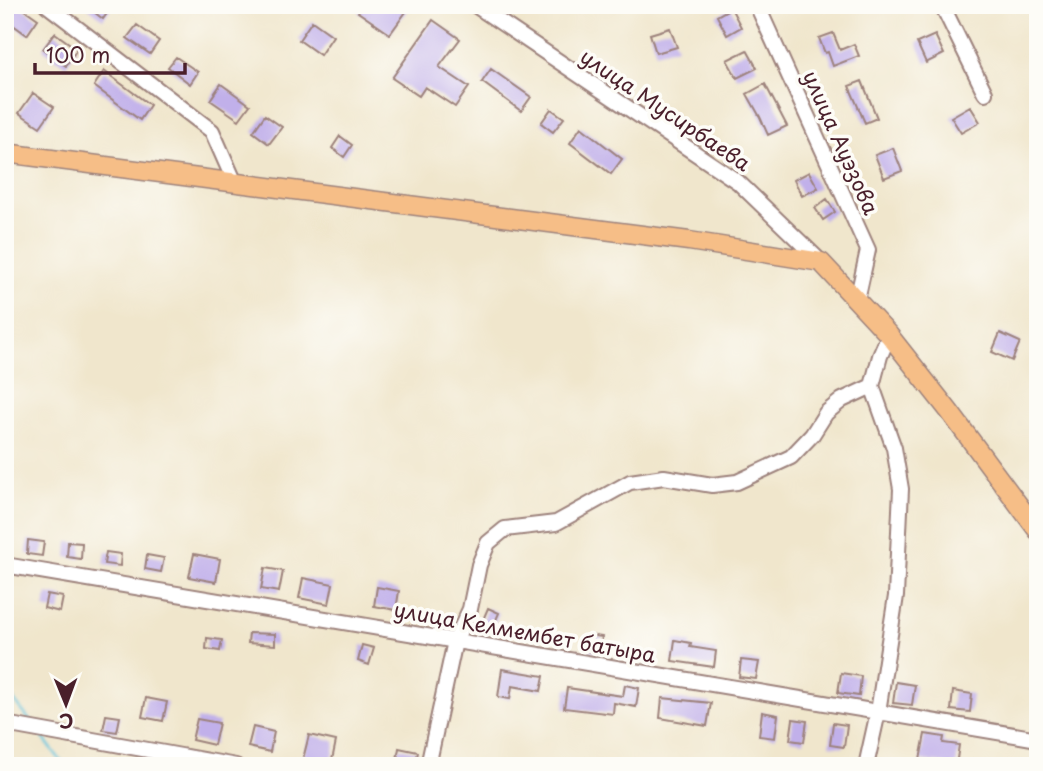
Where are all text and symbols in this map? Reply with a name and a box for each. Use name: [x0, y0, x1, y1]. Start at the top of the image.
scale bar: [35, 32, 186, 76]
text: 100 m: [46, 38, 110, 70]
street label: улица Мусирбаева: [574, 40, 758, 178]
street label: улица Ауэзова: [796, 65, 888, 219]
street label: улица Келмембет батыра: [392, 592, 658, 670]
north arrow: [32, 670, 102, 740]
text: С: [59, 708, 74, 736]

